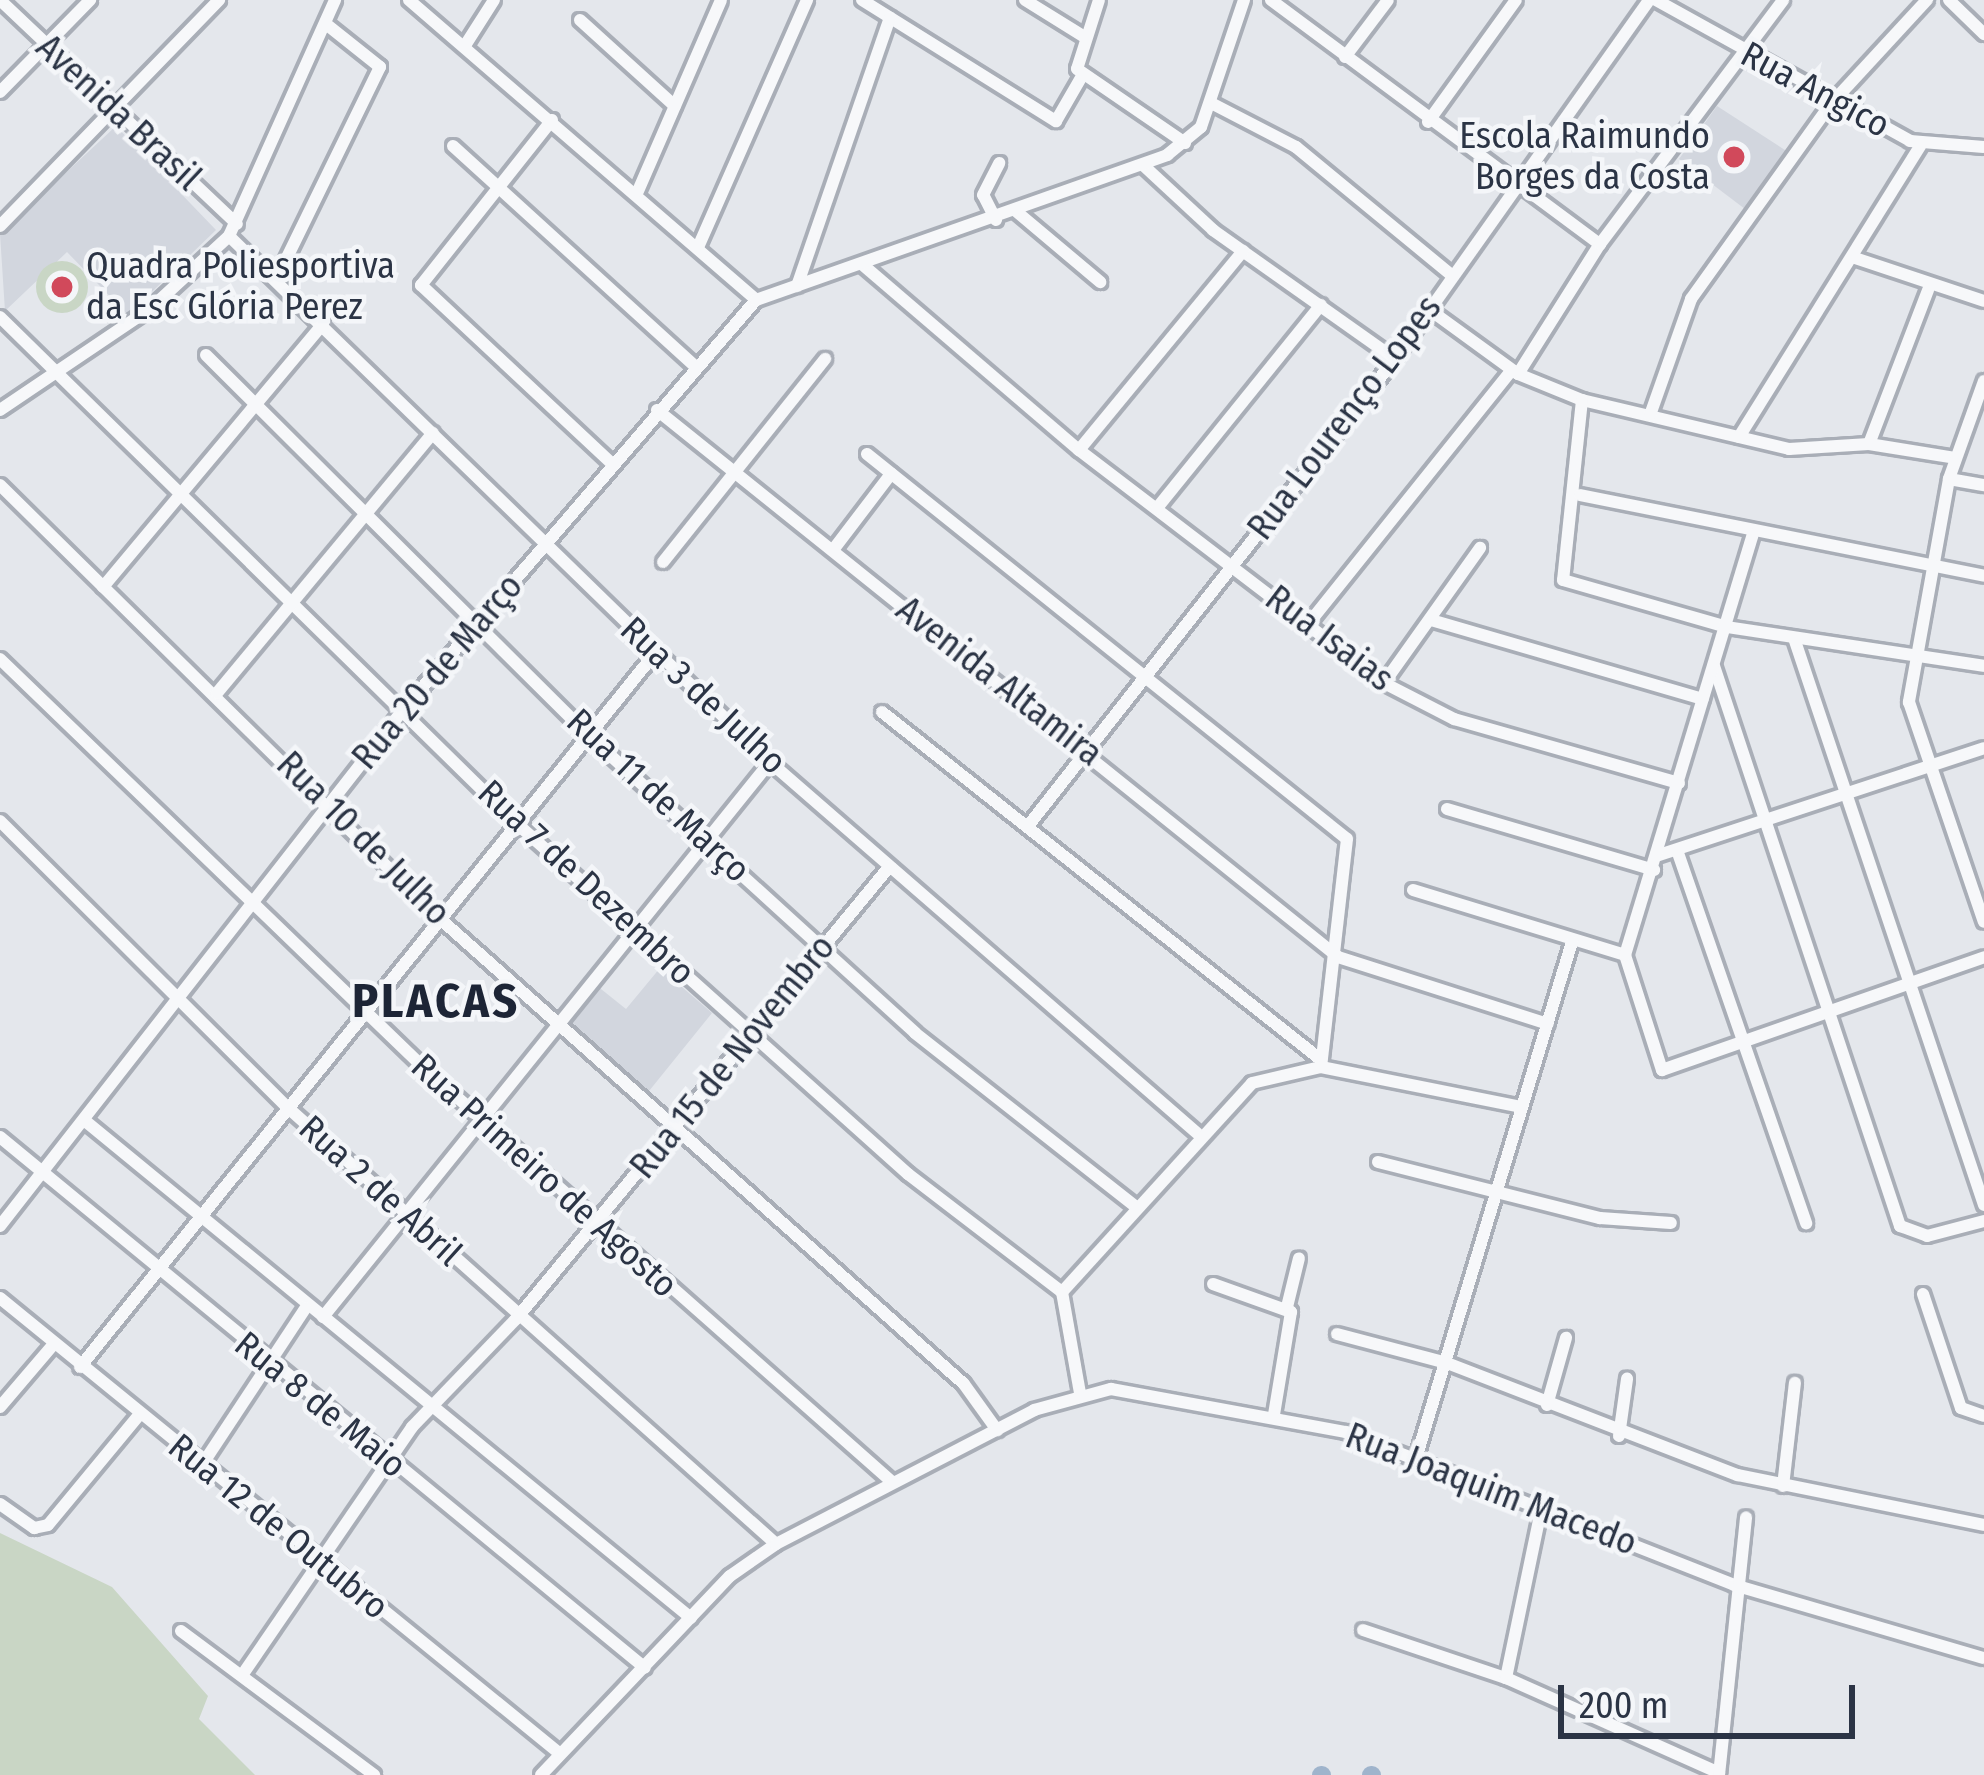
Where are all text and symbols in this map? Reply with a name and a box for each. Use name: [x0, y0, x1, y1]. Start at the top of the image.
street label: Avenida Brasil: [27, 26, 209, 200]
street label: Rua Angico: [1733, 33, 1897, 147]
place label: Escola Raimundo Borges da Costa: [1459, 114, 1710, 199]
marker: Escola Raimundo Borges da Costa: [1721, 144, 1747, 170]
place label: Quadra Poliesportiva da Esc Glória Perez: [86, 244, 395, 329]
marker: Quadra Poliesportiva da Esc Glória Perez: [49, 274, 75, 300]
street label: Rua Lourenço Lopes: [1239, 287, 1451, 549]
street label: Rua 20 de Março: [344, 566, 532, 778]
street label: Rua Isaias: [1257, 577, 1401, 701]
street label: Avenida Altamira: [887, 588, 1111, 776]
street label: Rua 3 de Julho: [611, 608, 795, 784]
street label: Rua 11 de Março: [557, 700, 759, 892]
street label: Rua 10 de Julho: [267, 743, 459, 935]
street label: Rua 7 de Dezembro: [469, 771, 703, 995]
street label: Rua 15 de Novembro: [622, 927, 844, 1187]
district label: PLACAS: [352, 973, 520, 1031]
street label: Rua Primeiro de Agosto: [402, 1045, 686, 1307]
street label: Rua 2 de Abril: [290, 1107, 470, 1275]
street label: Rua 8 de Maio: [226, 1323, 414, 1487]
street label: Rua Joaquim Macedo: [1340, 1415, 1642, 1565]
street label: Rua 12 de Outubro: [159, 1425, 397, 1629]
scale bar: [1564, 1661, 1861, 1735]
text: 200 m: [1579, 1684, 1669, 1728]

